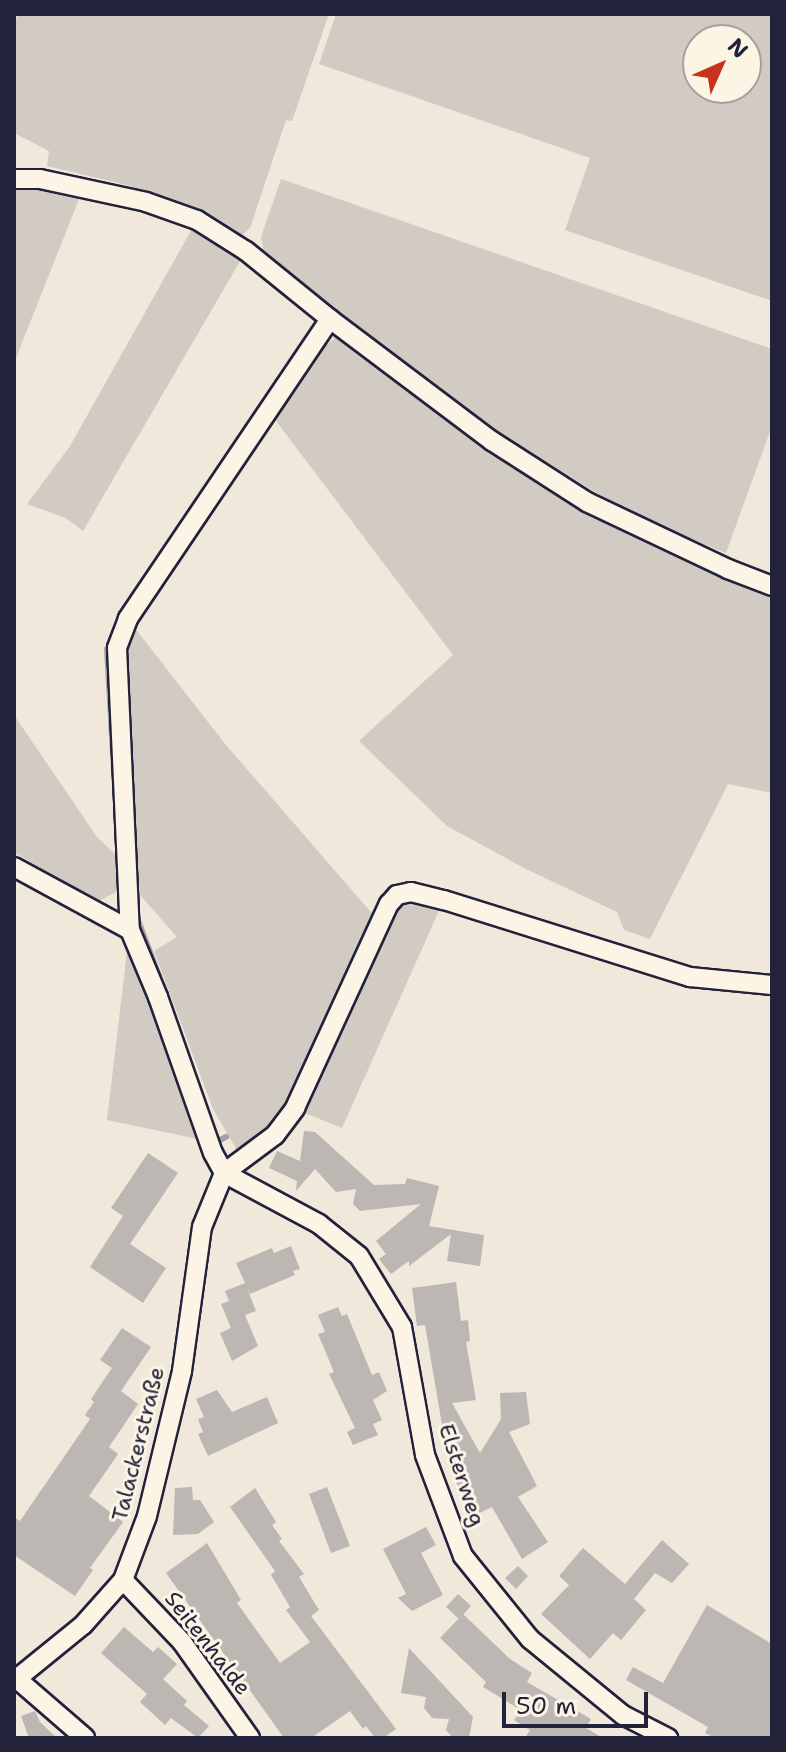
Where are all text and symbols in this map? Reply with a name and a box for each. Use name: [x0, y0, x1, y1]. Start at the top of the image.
north arrow: [682, 24, 762, 104]
text: N: [721, 32, 754, 65]
street label: Talackerstraße: [106, 1364, 170, 1524]
street label: Elsterweg: [433, 1420, 491, 1530]
street label: Seitenhalde: [159, 1586, 257, 1700]
scale bar: [506, 1676, 652, 1726]
text: 50 m: [516, 1690, 576, 1722]

